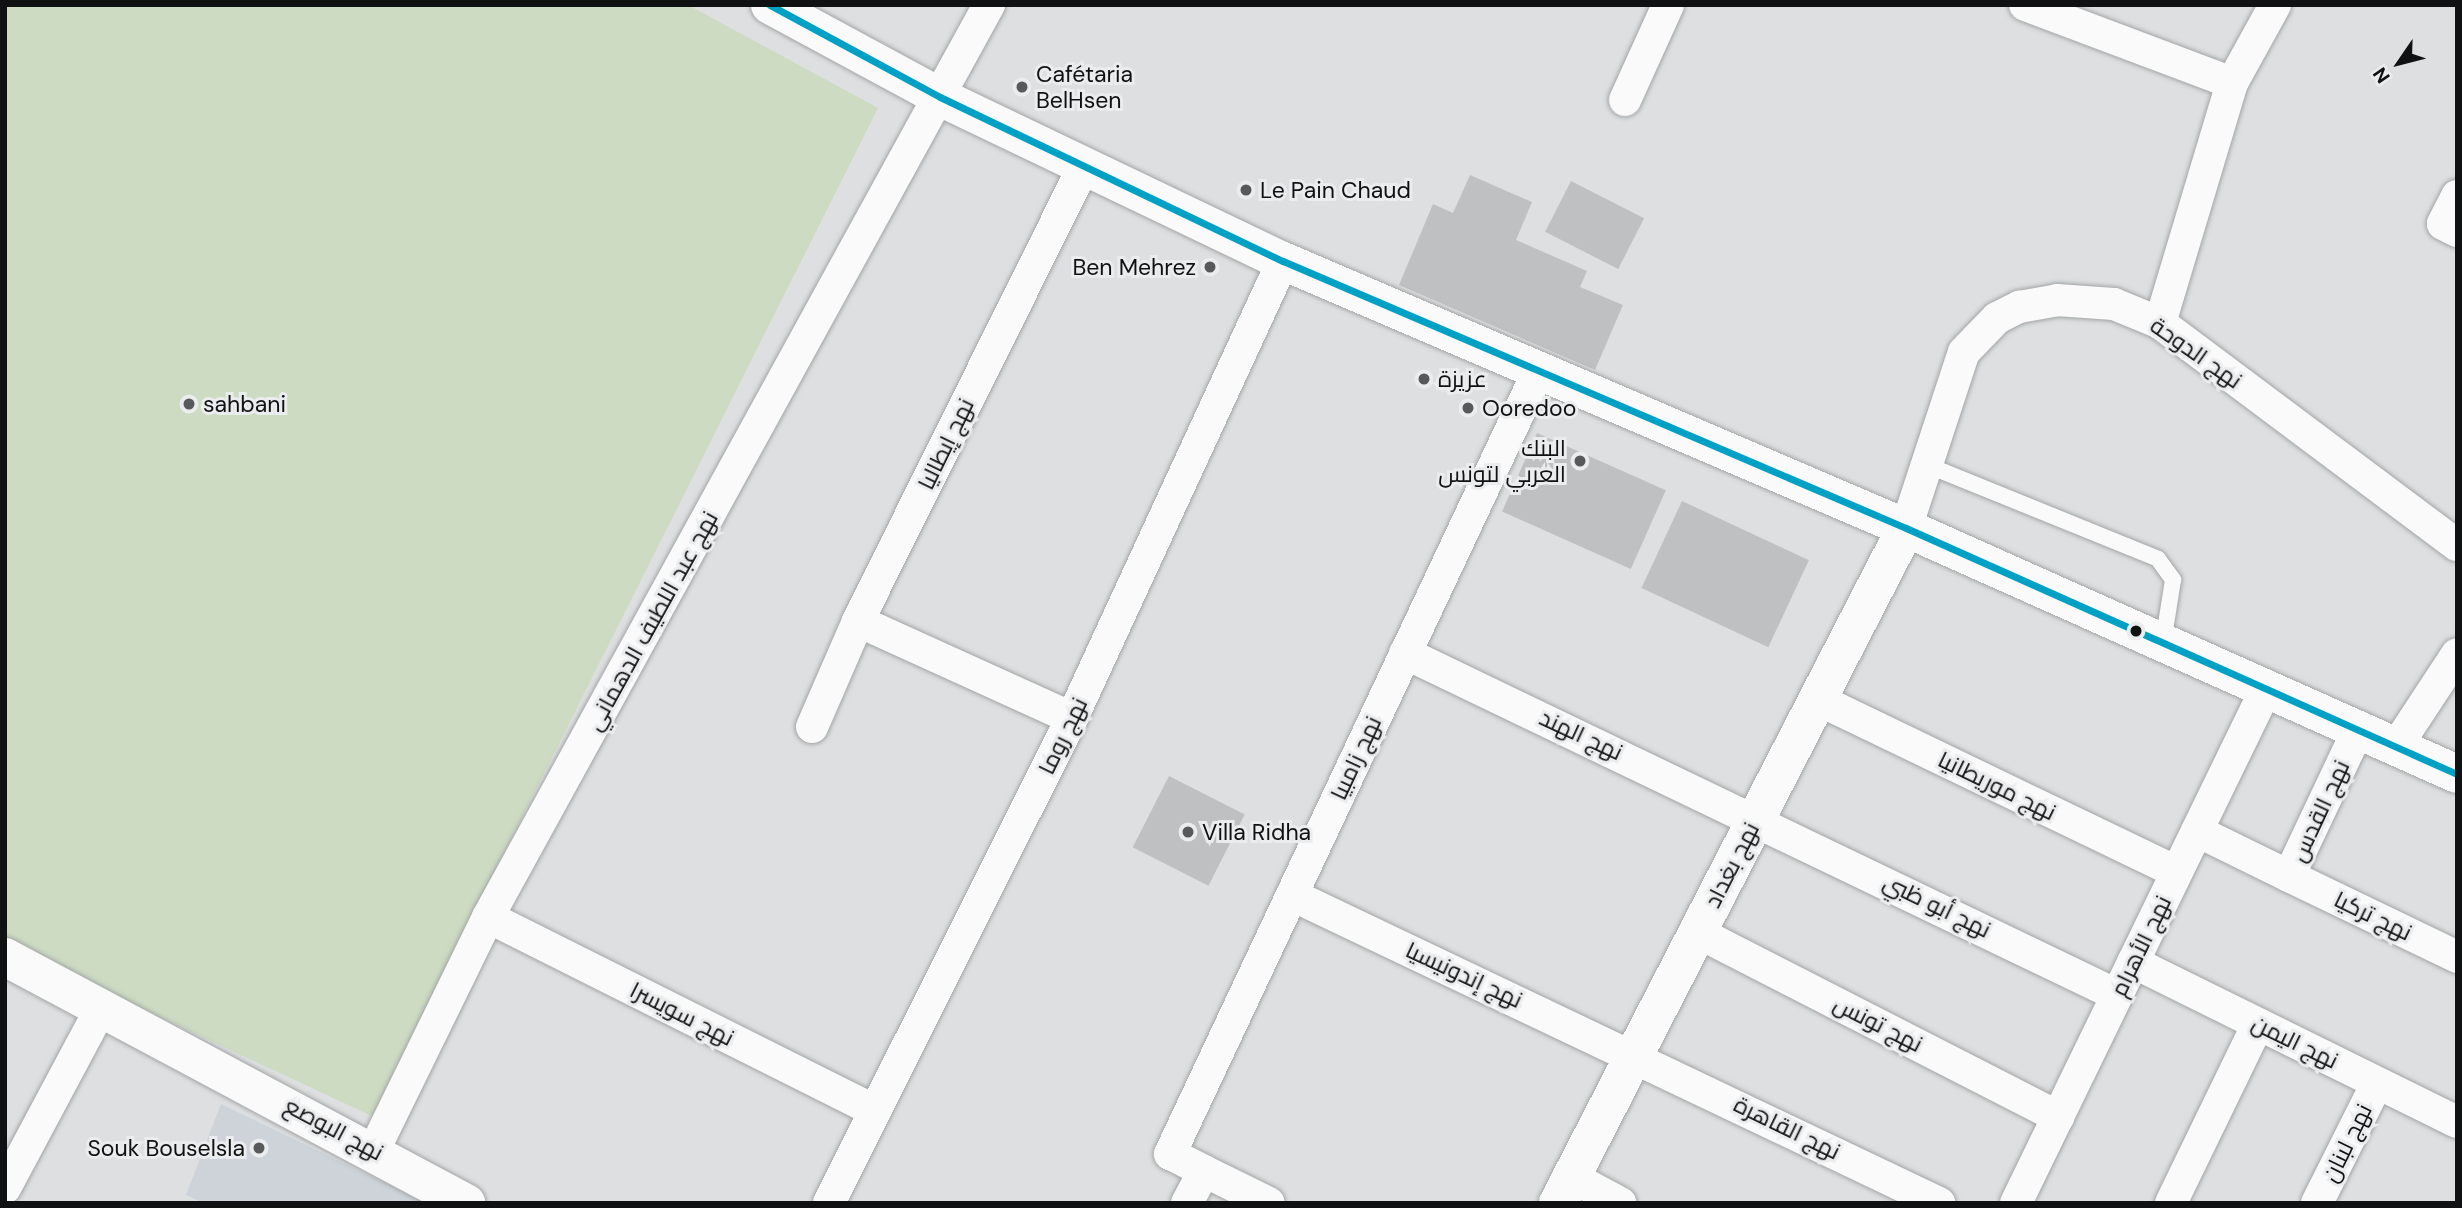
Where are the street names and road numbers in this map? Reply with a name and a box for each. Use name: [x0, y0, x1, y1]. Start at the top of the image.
street label: نهج الدوحة: [2145, 311, 2247, 395]
street label: نهج إيطاليا: [912, 394, 980, 494]
street label: نهج عبد اللطيف الدهماني: [580, 506, 724, 736]
street label: نهج روما: [1033, 693, 1093, 779]
street label: نهج الهند: [1535, 704, 1627, 766]
street label: نهج زامبيا: [1325, 712, 1387, 804]
street label: نهج موريطانيا: [1934, 746, 2060, 826]
street label: نهج القدس: [2284, 756, 2356, 866]
street label: نهج بغداد: [1699, 818, 1765, 912]
street label: نهج أبو ظبي: [1879, 868, 1995, 944]
street label: نهج تركيا: [2330, 885, 2416, 947]
street label: نهج الأهرام: [2105, 891, 2177, 1001]
street label: نهج إندونيسيا: [1401, 936, 1527, 1014]
street label: نهج سويسرا: [625, 976, 739, 1052]
street label: نهج تونس: [1829, 990, 1927, 1058]
street label: نهج اليمن: [2247, 1009, 2343, 1075]
street label: نهج القاهرة: [1729, 1090, 1845, 1166]
street label: نهج البوصع: [280, 1092, 388, 1166]
street label: نهج لبنان: [2316, 1099, 2378, 1187]

